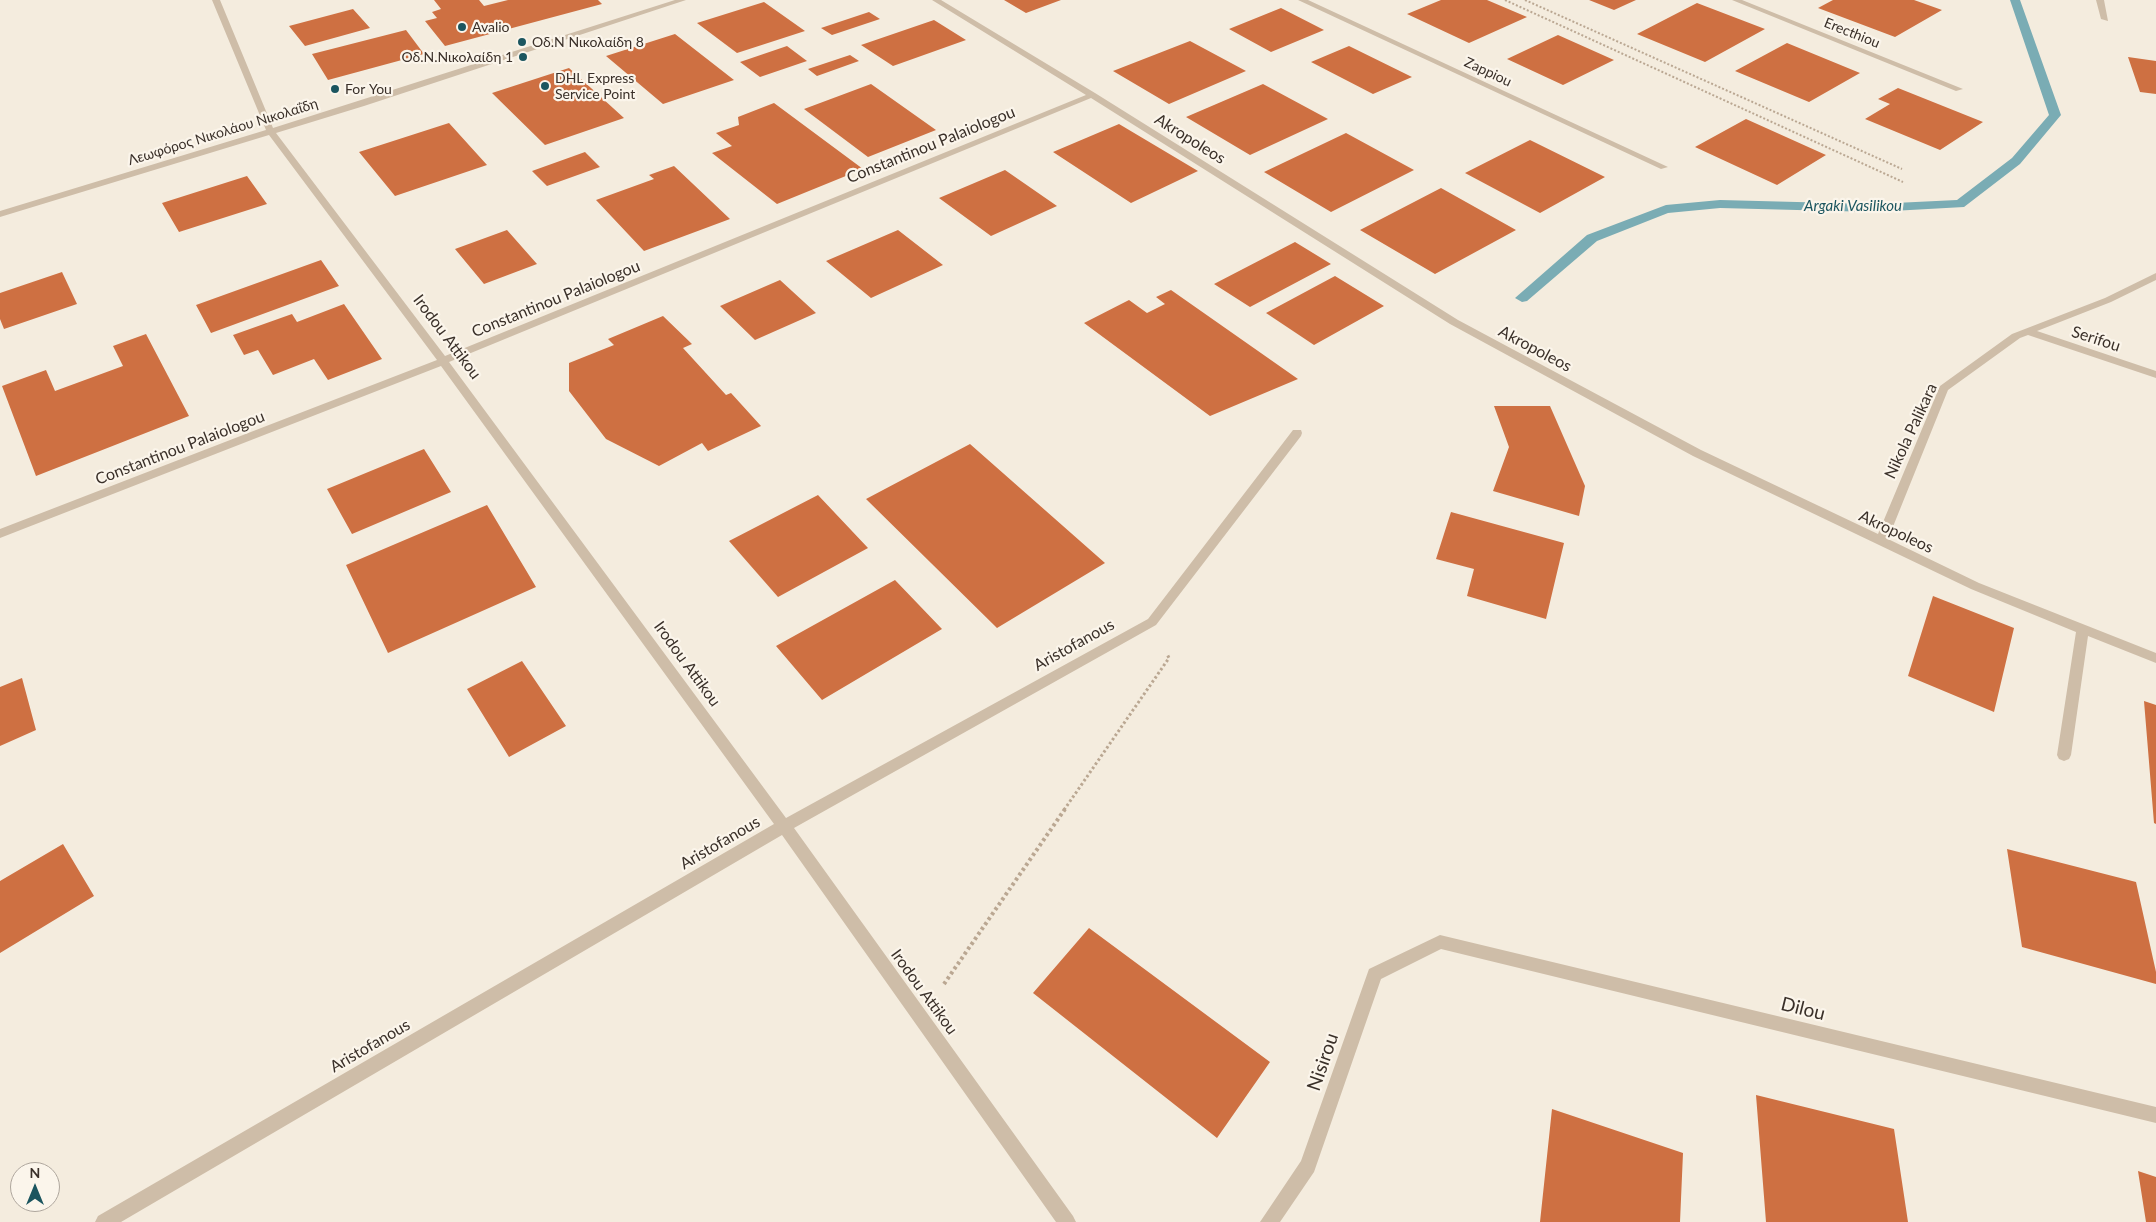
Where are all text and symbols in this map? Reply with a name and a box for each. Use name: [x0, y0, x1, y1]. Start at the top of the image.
street label: Erecthiou: [1822, 14, 1882, 52]
place label: Avalio: [472, 19, 510, 35]
marker: Avalio: [456, 21, 468, 33]
place label: Οδ.Ν Νικολαίδη 8: [532, 34, 644, 50]
marker: Οδ.Ν Νικολαίδη 8: [516, 36, 528, 48]
place label: Οδ.Ν.Νικολαίδη 1: [401, 49, 513, 65]
marker: Οδ.Ν.Νικολαίδη 1: [517, 51, 529, 63]
street label: Zappiou: [1462, 54, 1514, 90]
place label: DHL Express Service Point: [555, 70, 635, 102]
marker: DHL Express Service Point: [539, 80, 551, 92]
place label: For You: [345, 81, 392, 97]
marker: For You: [329, 83, 341, 95]
street label: Λεωφόρος Νικολάου Νικολαΐδη: [126, 95, 320, 169]
street label: Constantinou Palaiologou: [844, 102, 1018, 188]
street label: Akropoleos: [1151, 110, 1229, 168]
water label: Argaki Vasilikou: [1804, 197, 1902, 215]
street label: Constantinou Palaiologou: [469, 256, 643, 342]
street label: Irodou Attikou: [409, 291, 485, 383]
street label: Akropoleos: [1495, 322, 1575, 376]
street label: Serifou: [2069, 322, 2123, 356]
street label: Nikola Palikara: [1881, 380, 1941, 482]
street label: Constantinou Palaiologou: [93, 407, 267, 489]
street label: Akropoleos: [1856, 506, 1936, 558]
street label: Aristofanous: [1030, 615, 1118, 675]
street label: Irodou Attikou: [650, 618, 724, 710]
street label: Aristofanous: [677, 812, 763, 874]
street label: Irodou Attikou: [887, 946, 961, 1038]
street label: Dilou: [1779, 993, 1827, 1025]
street label: Aristofanous: [327, 1015, 413, 1077]
street label: Nisirou: [1303, 1030, 1343, 1094]
north arrow: [10, 1162, 60, 1212]
text: N: [30, 1164, 40, 1181]

